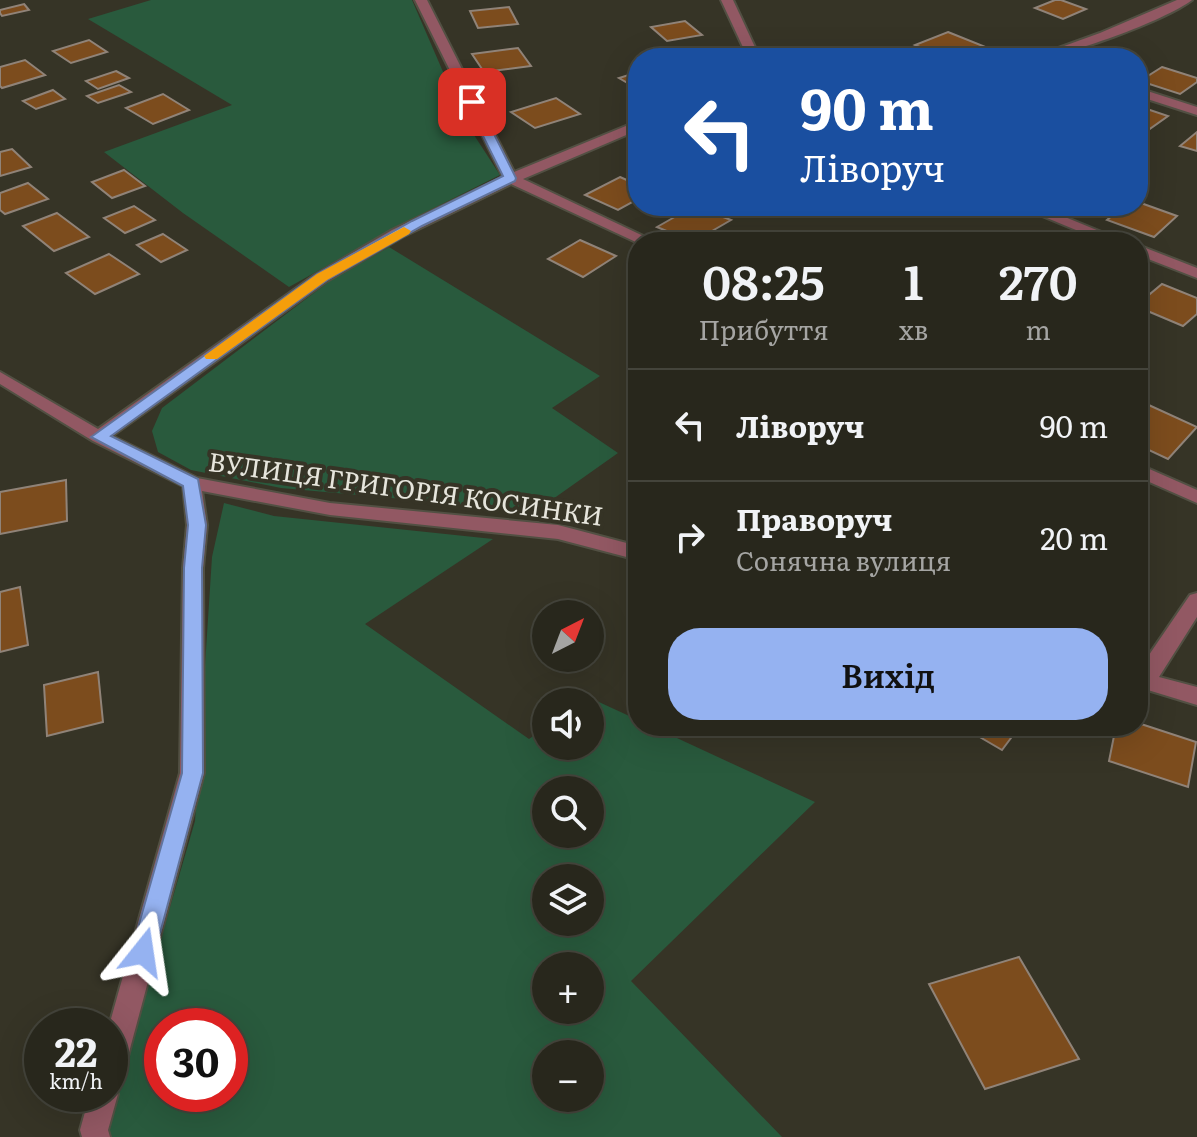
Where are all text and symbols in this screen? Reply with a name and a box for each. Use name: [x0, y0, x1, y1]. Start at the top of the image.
text: 90 m: [800, 64, 934, 147]
pin: [438, 68, 506, 136]
icon: arrive: [450, 80, 494, 124]
icon: left: [668, 80, 772, 184]
text: Ліворуч: [800, 140, 945, 193]
text: 08:25: [702, 244, 825, 315]
text: 1: [904, 244, 924, 315]
text: 270: [999, 244, 1078, 315]
text: Прибуття: [698, 309, 829, 348]
text: хв: [899, 309, 928, 348]
text: m: [1026, 309, 1051, 348]
icon: left: [668, 403, 712, 447]
text: Ліворуч: [736, 403, 864, 447]
text: 90 m: [1040, 403, 1108, 447]
street label: ВУЛИЦЯ ГРИГОРІЯ КОСИНКИ: [206, 440, 606, 534]
text: Праворуч: [736, 496, 892, 540]
icon: right: [668, 515, 712, 559]
text: 20 m: [1040, 515, 1108, 559]
text: Сонячна вулиця: [736, 540, 951, 579]
north arrow: [532, 600, 604, 672]
map controls: [532, 600, 604, 1112]
button: Вихід: [668, 628, 1108, 720]
button: sound: [532, 688, 604, 760]
button: search: [532, 776, 604, 848]
button: layers: [532, 864, 604, 936]
position arrow: [101, 910, 185, 994]
button: +: [532, 952, 604, 1024]
speed limit sign: 30: [144, 1008, 248, 1112]
text: 22: [55, 1020, 97, 1079]
button: −: [532, 1040, 604, 1112]
text: km/h: [49, 1065, 103, 1095]

